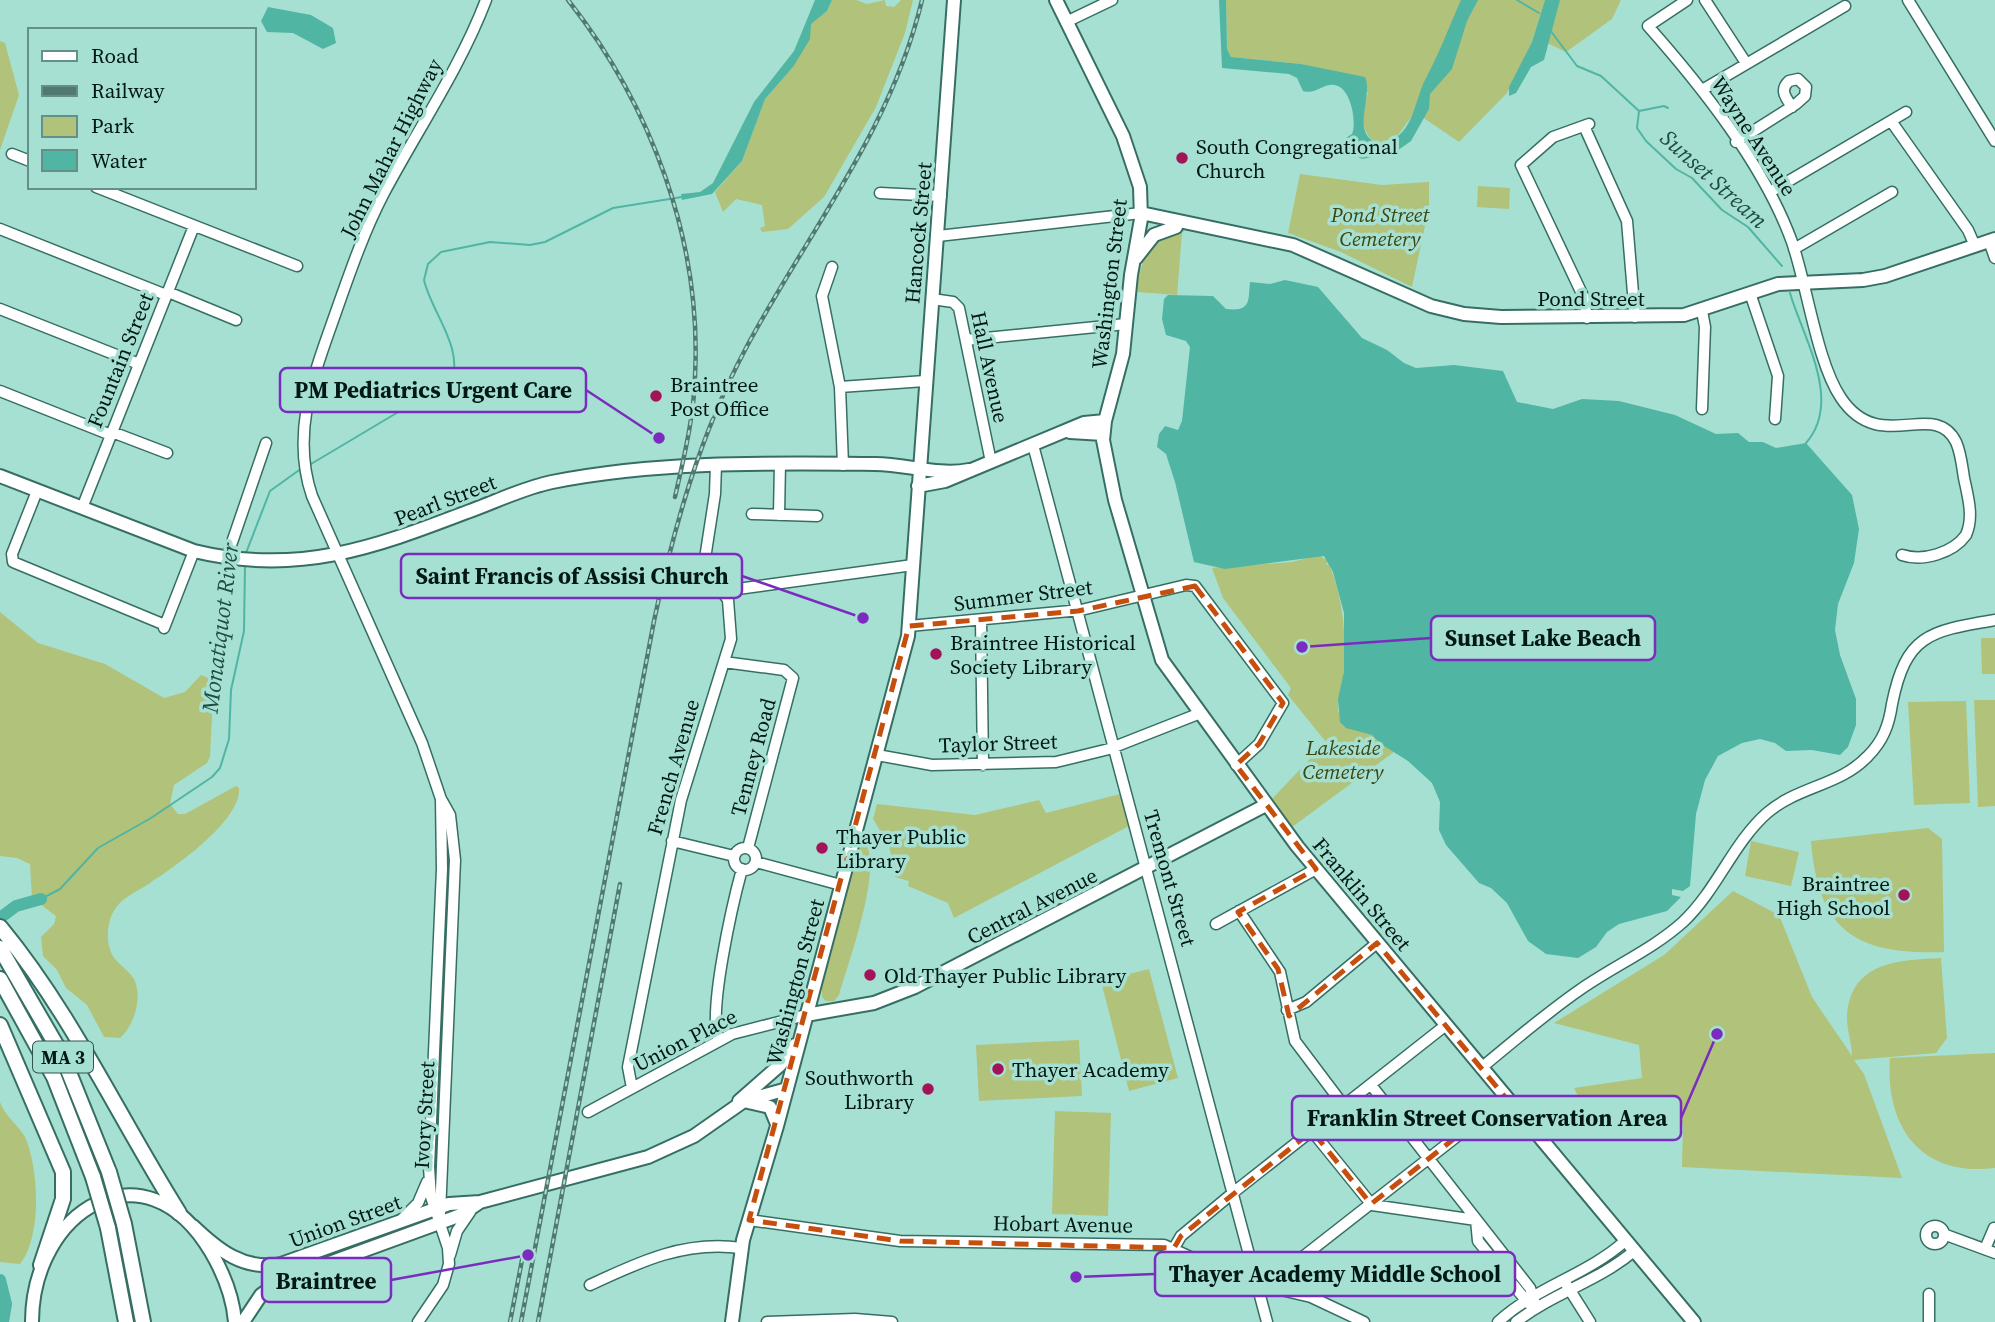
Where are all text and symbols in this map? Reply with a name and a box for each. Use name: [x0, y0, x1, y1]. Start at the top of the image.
legend: [28, 28, 256, 189]
text: Road: [91, 41, 139, 70]
street label: John Mahar Highway: [333, 53, 449, 244]
street label: Wayne Avenue: [1704, 71, 1804, 201]
text: Railway: [91, 76, 165, 105]
text: Park: [91, 111, 135, 140]
water label: Sunset Stream: [1653, 122, 1775, 236]
place label: South Congregational Church: [1196, 132, 1398, 185]
text: Water: [91, 146, 147, 175]
marker: South Congregational Church: [1174, 150, 1190, 166]
street label: Hancock Street: [897, 161, 939, 305]
street label: Washington Street: [1084, 197, 1134, 371]
park label: Pond Street Cemetery: [1330, 200, 1430, 253]
street label: Pond Street: [1537, 284, 1645, 313]
street label: Fountain Street: [80, 288, 160, 432]
street label: Hall Avenue: [964, 309, 1016, 425]
callout: PM Pediatrics Urgent Care: [280, 368, 586, 412]
place label: Braintree Post Office: [670, 370, 769, 423]
text: PM Pediatrics Urgent Care: [294, 374, 572, 406]
marker: Braintree Post Office: [648, 388, 664, 404]
street label: Pearl Street: [390, 467, 500, 533]
water label: Monatiquot River: [194, 541, 246, 716]
callout: Saint Francis of Assisi Church: [401, 554, 742, 598]
text: Saint Francis of Assisi Church: [415, 560, 729, 592]
street label: Summer Street: [952, 572, 1094, 618]
callout: Sunset Lake Beach: [1431, 616, 1655, 660]
text: Sunset Lake Beach: [1445, 622, 1641, 654]
place label: Braintree Historical Society Library: [950, 628, 1136, 681]
marker: Braintree Historical Society Library: [928, 646, 944, 662]
street label: Tenney Road: [723, 695, 783, 819]
street label: French Avenue: [640, 696, 706, 838]
street label: Taylor Street: [938, 726, 1058, 760]
park label: Lakeside Cemetery: [1303, 733, 1384, 786]
street label: Tremont Street: [1137, 806, 1203, 950]
place label: Thayer Public Library: [836, 822, 966, 875]
street label: Franklin Street: [1306, 831, 1418, 957]
marker: Thayer Public Library: [814, 840, 830, 856]
street label: Central Avenue: [962, 861, 1102, 951]
place label: Braintree High School: [1777, 869, 1890, 922]
marker: Braintree High School: [1896, 887, 1912, 903]
street label: Washington Street: [759, 895, 831, 1068]
place label: Old Thayer Public Library: [884, 961, 1126, 990]
marker: Old Thayer Public Library: [862, 967, 878, 983]
street label: Union Place: [628, 1001, 742, 1079]
road number: MA 3: [33, 1042, 93, 1072]
place label: Thayer Academy: [1012, 1055, 1169, 1084]
street label: Ivory Street: [407, 1060, 441, 1170]
marker: Thayer Academy: [990, 1061, 1006, 1077]
place label: Southworth Library: [805, 1063, 914, 1116]
marker: Southworth Library: [920, 1081, 936, 1097]
callout: Franklin Street Conservation Area: [1292, 1096, 1681, 1140]
text: Franklin Street Conservation Area: [1307, 1102, 1668, 1134]
street label: Union Street: [285, 1187, 405, 1255]
street label: Hobart Avenue: [993, 1208, 1133, 1240]
callout: Thayer Academy Middle School: [1155, 1252, 1515, 1296]
callout: Braintree: [262, 1258, 391, 1302]
text: Thayer Academy Middle School: [1169, 1258, 1501, 1290]
text: Braintree: [275, 1265, 377, 1297]

